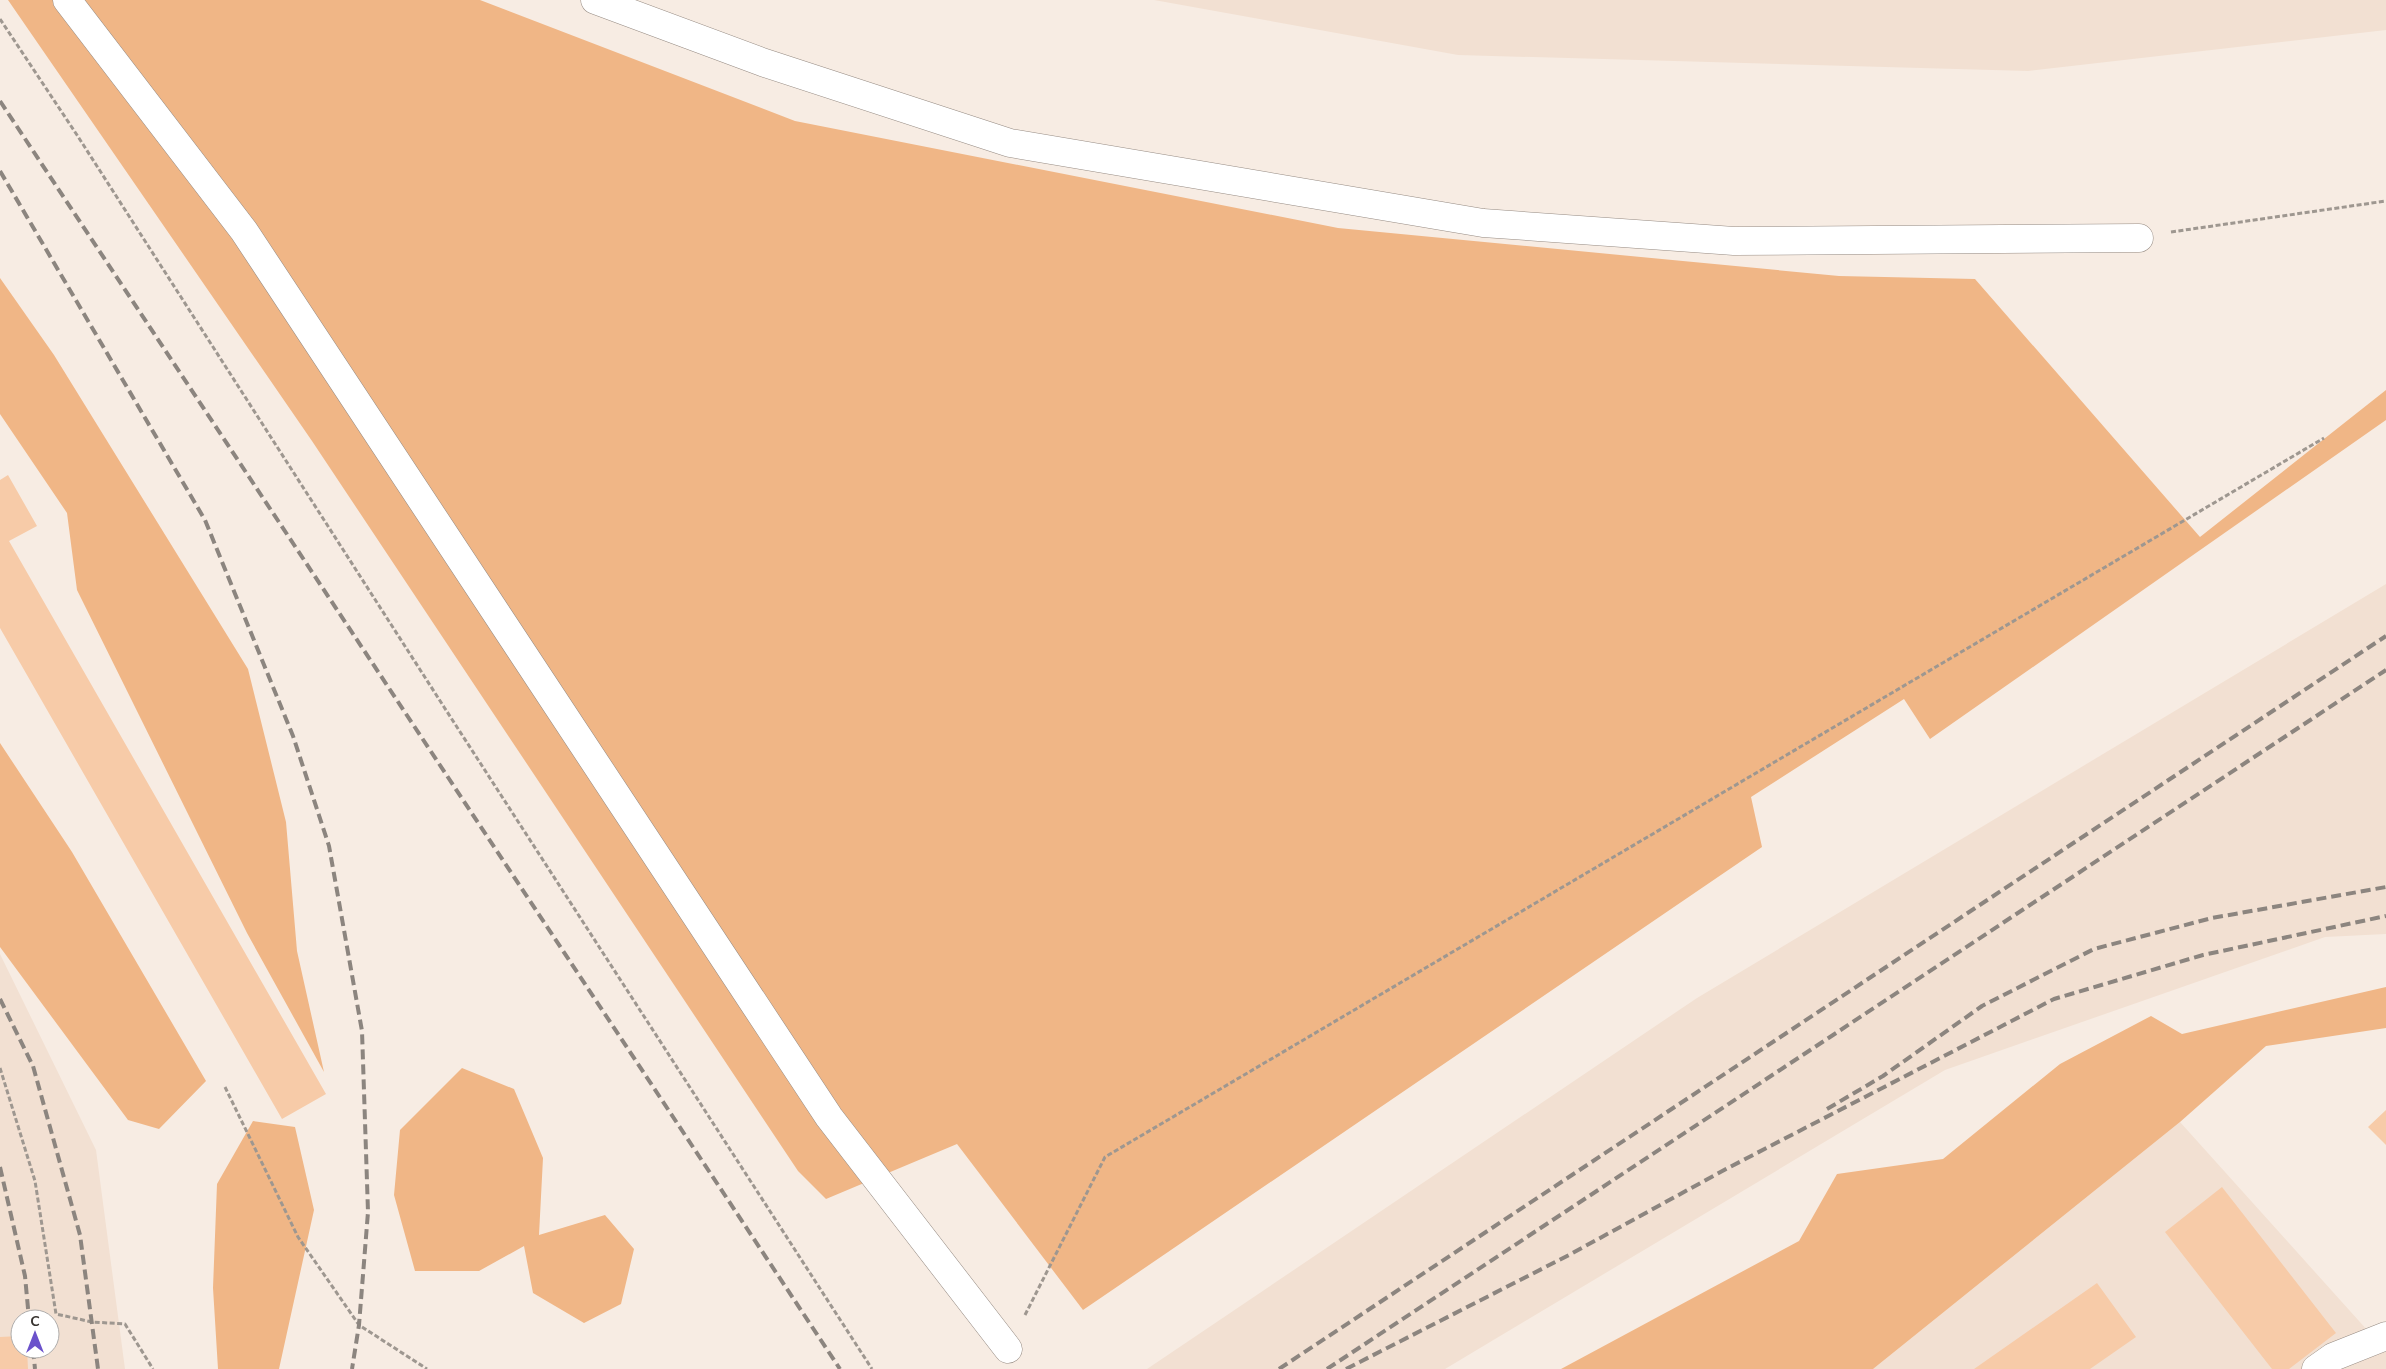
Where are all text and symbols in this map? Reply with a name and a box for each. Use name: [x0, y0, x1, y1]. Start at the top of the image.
north arrow: [10, 1309, 60, 1359]
text: С: [30, 1312, 40, 1330]

